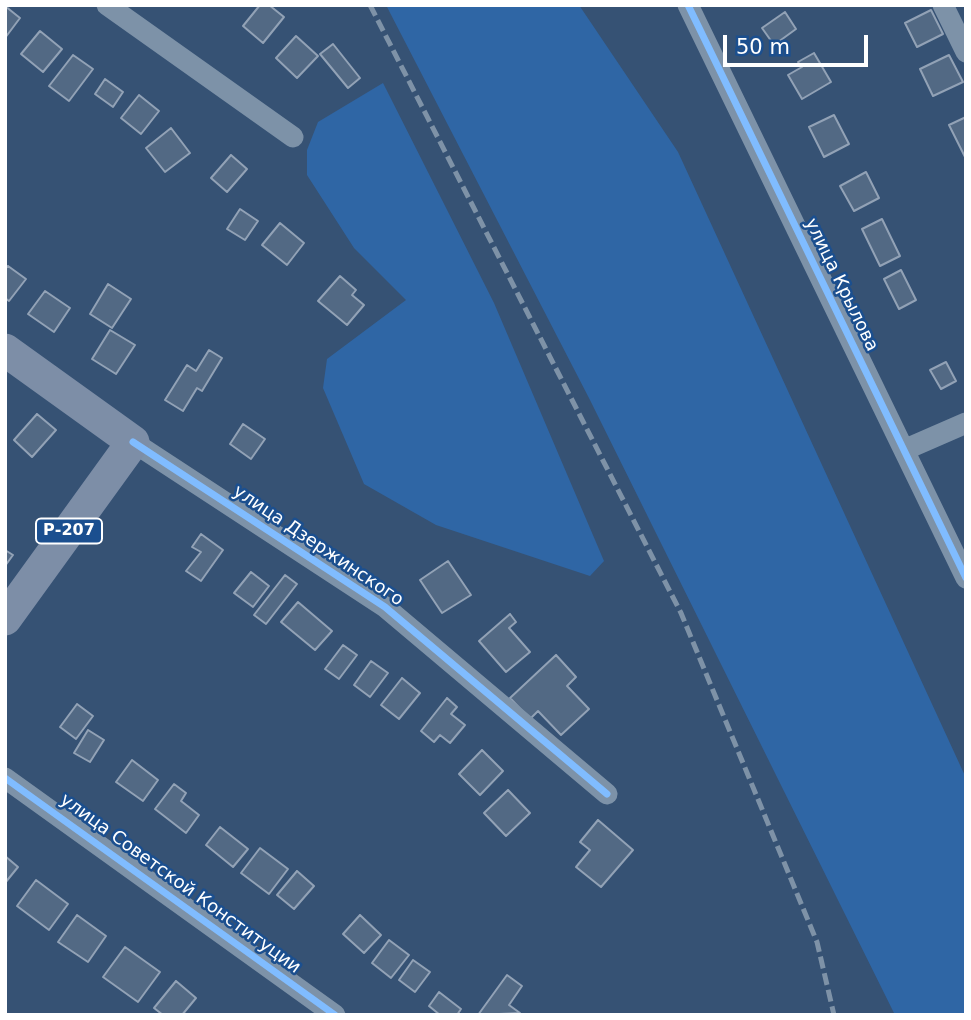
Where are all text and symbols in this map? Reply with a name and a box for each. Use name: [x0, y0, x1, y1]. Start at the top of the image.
scale bar: [726, 21, 871, 65]
text: 50 m: [736, 35, 790, 59]
street label: улица Крылова: [799, 215, 883, 355]
street label: улица Дзержинского: [229, 481, 407, 611]
road number: Р-207: [36, 518, 102, 544]
street label: улица Советской Конституции: [55, 789, 305, 979]

